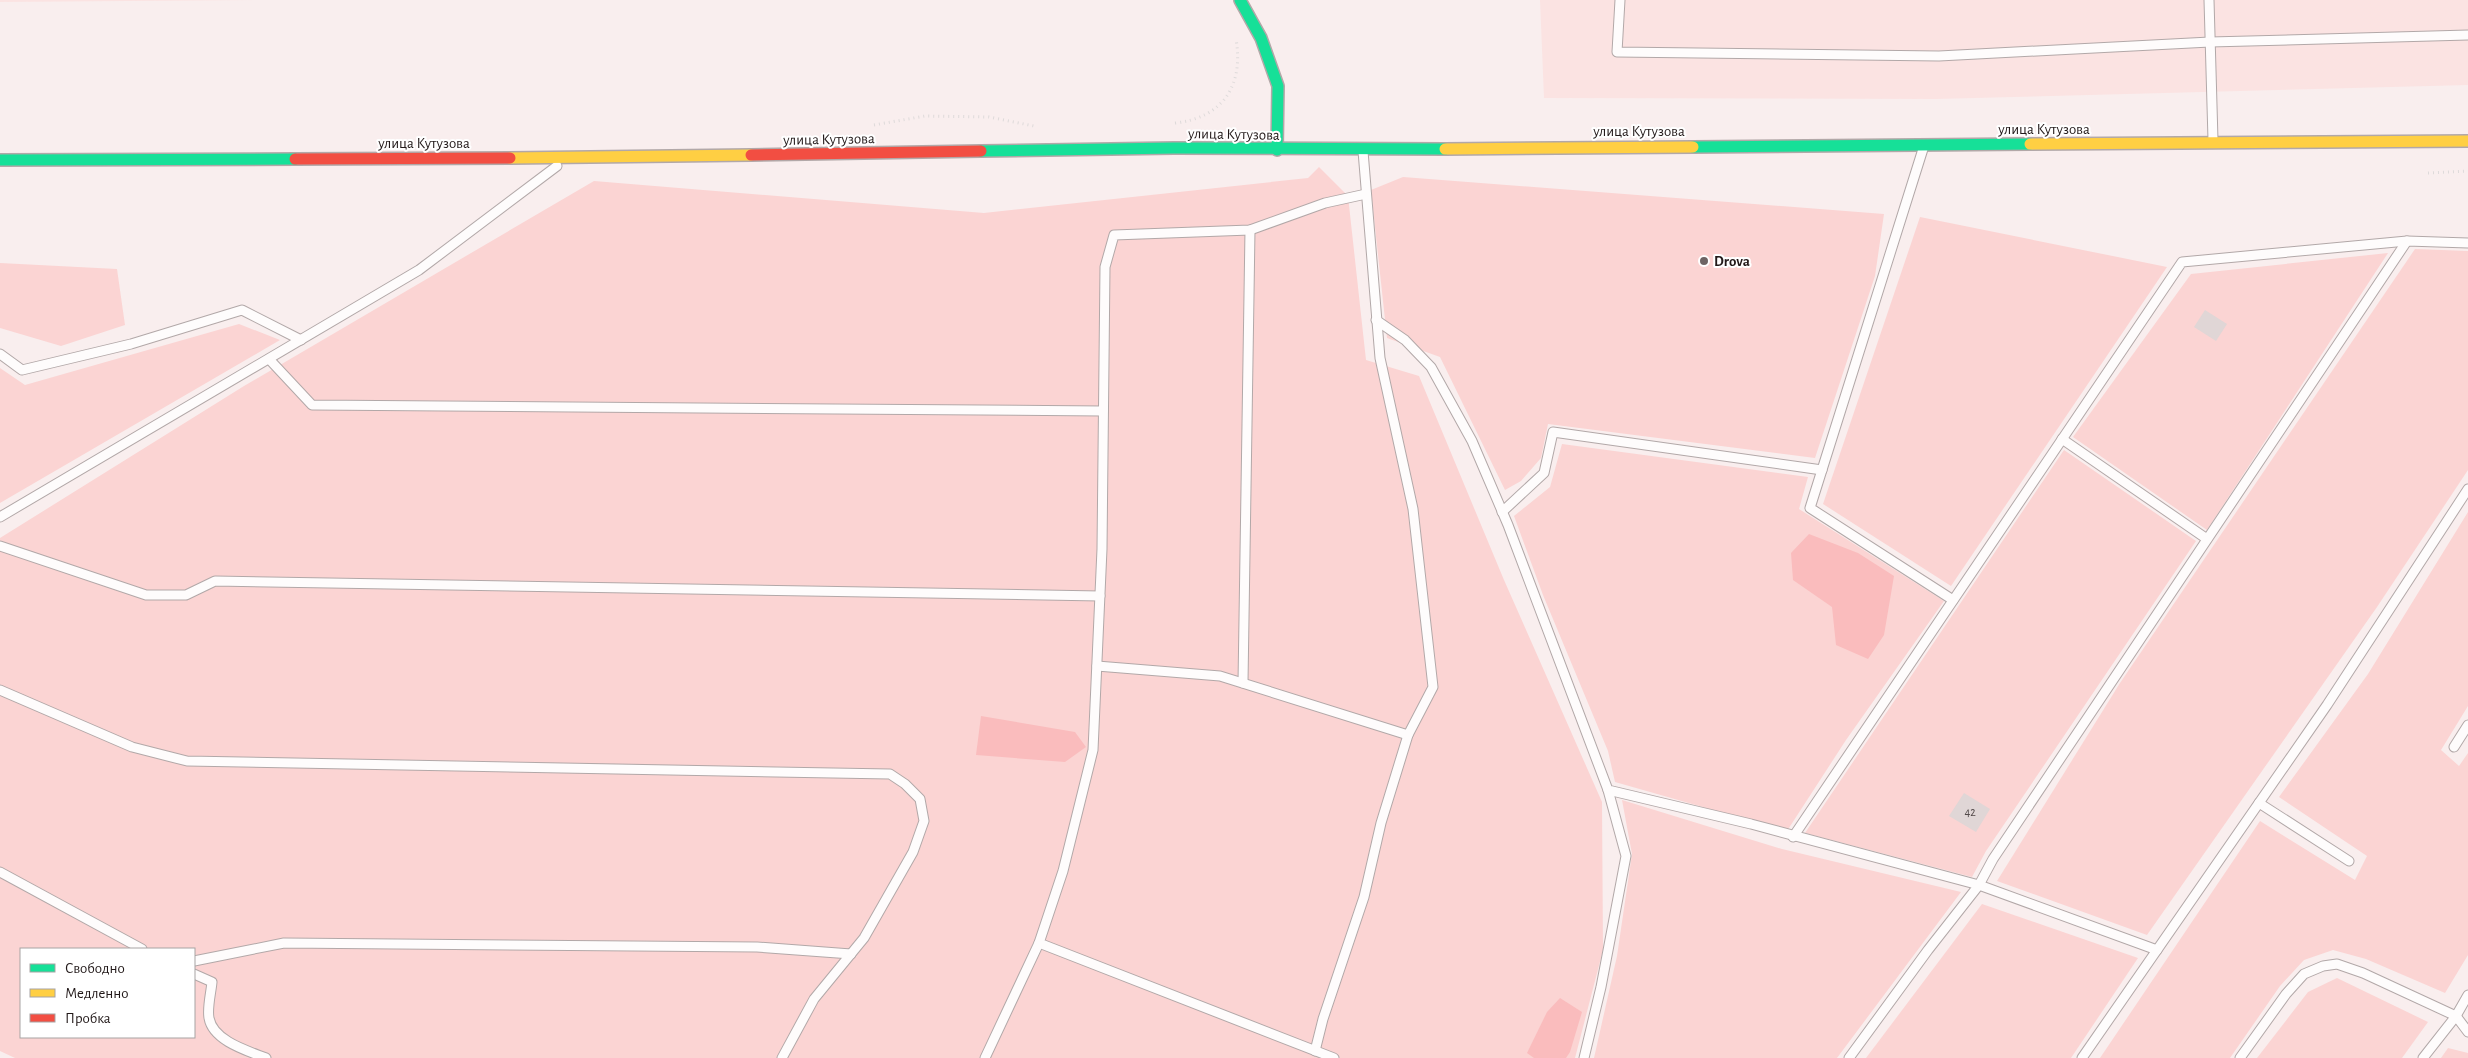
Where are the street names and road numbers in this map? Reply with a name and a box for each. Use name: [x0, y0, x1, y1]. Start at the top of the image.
street label: улица Кутузова: [1997, 122, 2090, 137]
street label: улица Кутузова: [1592, 124, 1685, 139]
street label: улица Кутузова: [1187, 126, 1280, 143]
street label: улица Кутузова: [782, 131, 875, 148]
street label: улица Кутузова: [377, 136, 470, 151]

